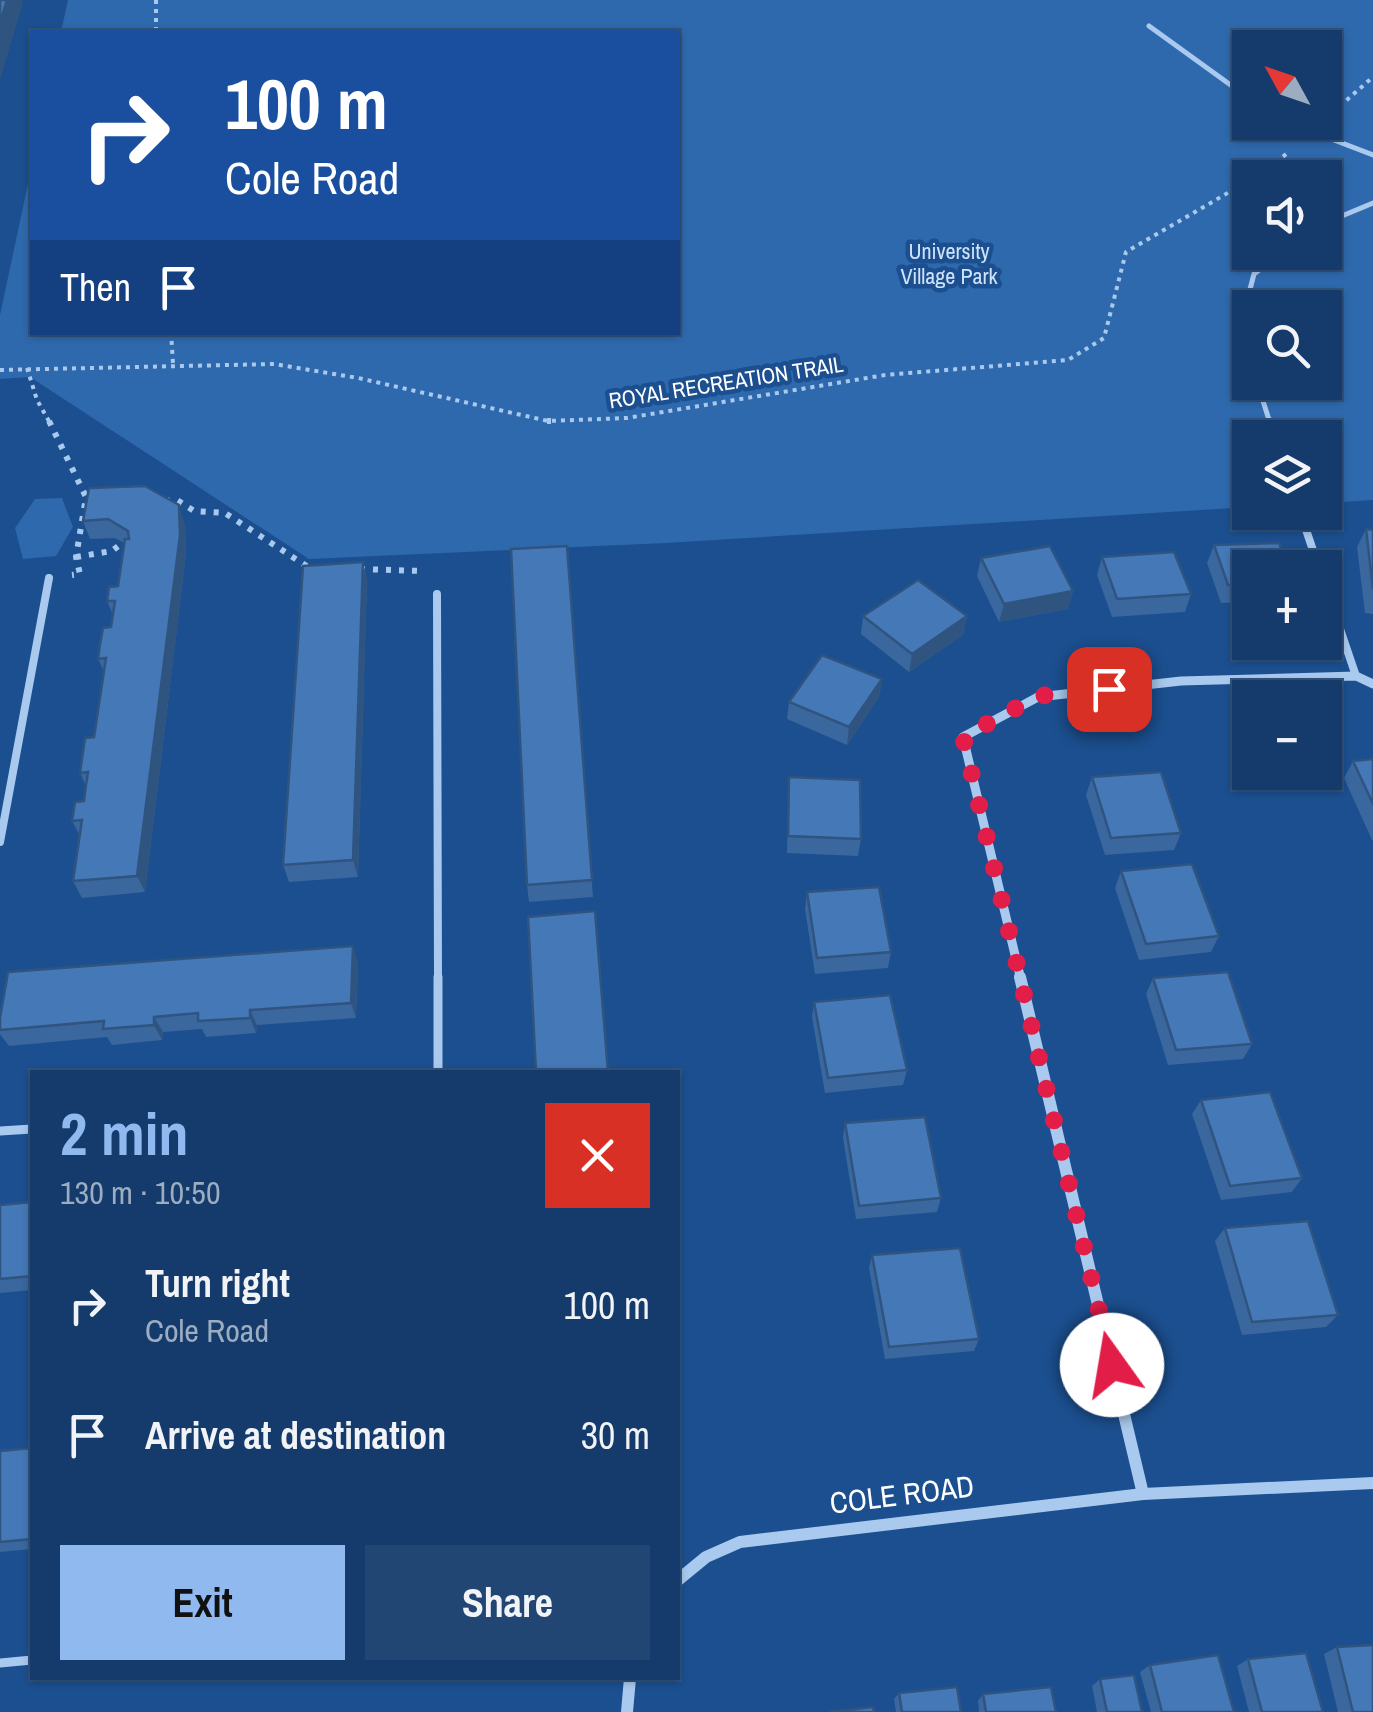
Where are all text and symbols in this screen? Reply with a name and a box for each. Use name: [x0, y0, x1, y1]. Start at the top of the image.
north arrow: [1232, 30, 1342, 140]
map controls: [1232, 30, 1342, 790]
text: 100 m: [225, 57, 388, 151]
icon: right: [60, 70, 190, 200]
text: Cole Road: [225, 147, 399, 208]
button: sound: [1232, 160, 1342, 270]
park label: University Village Park: [901, 236, 998, 291]
icon: arrive: [151, 260, 206, 315]
text: Then: [60, 262, 131, 313]
button: search: [1232, 290, 1342, 400]
street label: ROYAL RECREATION TRAIL: [607, 349, 845, 415]
button: layers: [1232, 420, 1342, 530]
button: +: [1232, 550, 1342, 660]
pin: [1067, 647, 1152, 732]
icon: arrive: [1082, 662, 1137, 717]
button: −: [1232, 680, 1342, 790]
text: 2 min: [60, 1093, 189, 1174]
button: close: [545, 1103, 650, 1208]
text: 130 m · 10:50: [60, 1171, 220, 1214]
text: Turn right: [145, 1258, 290, 1309]
icon: right: [60, 1278, 115, 1333]
text: 100 m: [563, 1280, 650, 1331]
text: Cole Road: [145, 1309, 269, 1352]
position arrow: [1060, 1313, 1164, 1417]
icon: arrive: [60, 1408, 115, 1463]
text: Arrive at destination: [145, 1410, 446, 1461]
text: 30 m: [581, 1410, 650, 1461]
street label: COLE ROAD: [828, 1465, 976, 1523]
button: Exit: [60, 1545, 345, 1660]
button: Share: [365, 1545, 650, 1660]

